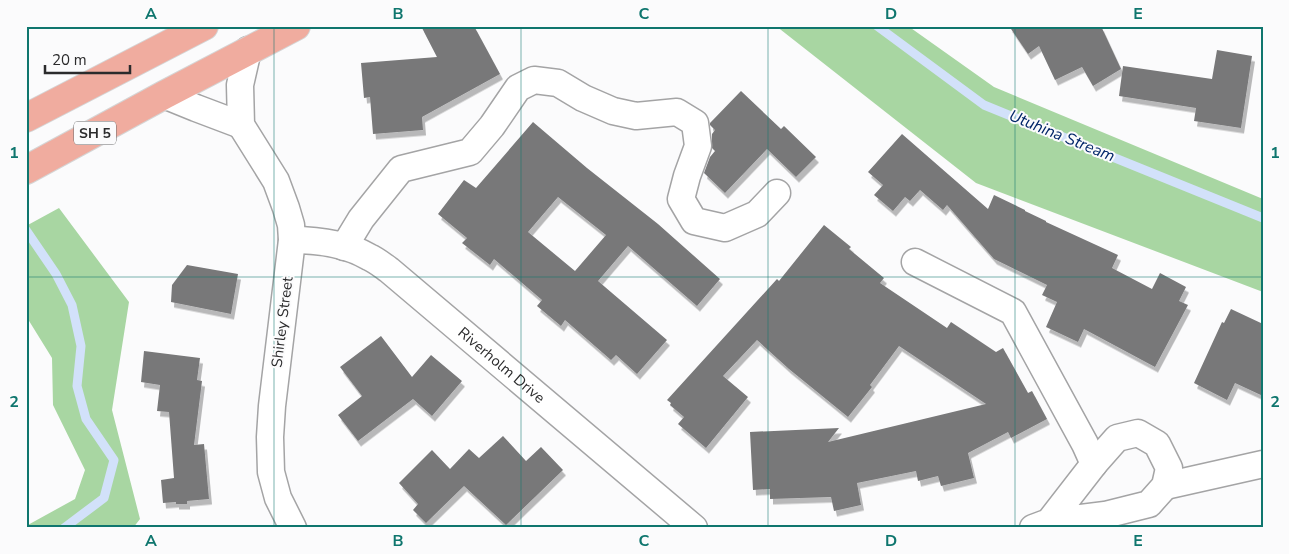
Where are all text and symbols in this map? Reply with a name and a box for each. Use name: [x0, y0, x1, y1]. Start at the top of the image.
text: A: [145, 3, 157, 25]
text: B: [392, 3, 404, 25]
text: C: [639, 3, 650, 25]
text: D: [885, 3, 897, 25]
text: E: [1133, 3, 1143, 25]
scale bar: [45, 42, 130, 74]
text: 20 m: [52, 50, 87, 70]
water label: Utuhina Stream: [1006, 105, 1118, 167]
road number: SH 5: [74, 122, 116, 144]
text: 1: [9, 142, 19, 164]
text: 1: [1270, 142, 1280, 164]
street label: Shirley Street: [267, 275, 298, 369]
street label: Riverholm Drive: [454, 323, 549, 408]
text: 2: [9, 391, 19, 413]
text: 2: [1270, 391, 1280, 413]
text: A: [145, 530, 157, 552]
text: B: [392, 530, 404, 552]
text: C: [639, 530, 650, 552]
text: D: [885, 530, 897, 552]
text: E: [1133, 530, 1143, 552]

